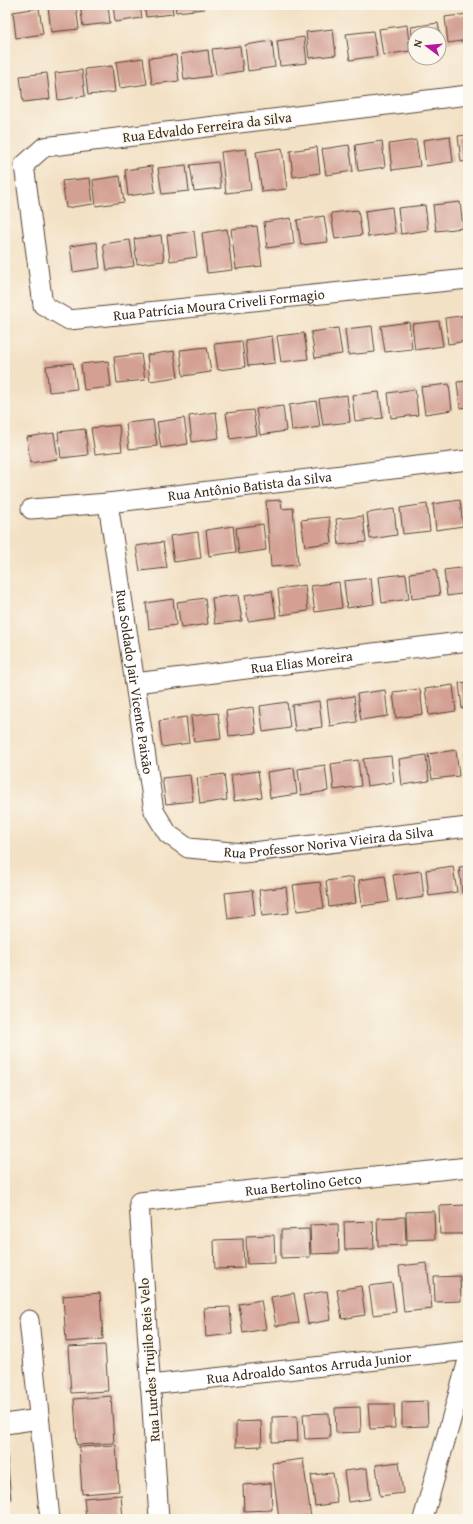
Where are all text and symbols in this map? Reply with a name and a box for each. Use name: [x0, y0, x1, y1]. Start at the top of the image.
north arrow: [407, 26, 447, 66]
text: N: [409, 37, 426, 49]
street label: Rua Edvaldo Ferreira da Silva: [121, 107, 293, 147]
street label: Rua Patrícia Moura Criveli Formagio: [112, 284, 326, 325]
street label: Rua Antônio Batista da Silva: [167, 466, 333, 506]
street label: Rua Soldado Jair Vicente Paixão: [111, 588, 158, 776]
street label: Rua Elias Moreira: [250, 646, 354, 678]
street label: Rua Professor Noriva Vieira da Silva: [223, 821, 435, 863]
street label: Rua Bertolino Getco: [244, 1168, 363, 1201]
street label: Rua Lurdes Trujilo Reis Velo: [133, 1277, 165, 1443]
street label: Rua Adroaldo Santos Arruda Junior: [206, 1346, 413, 1389]

